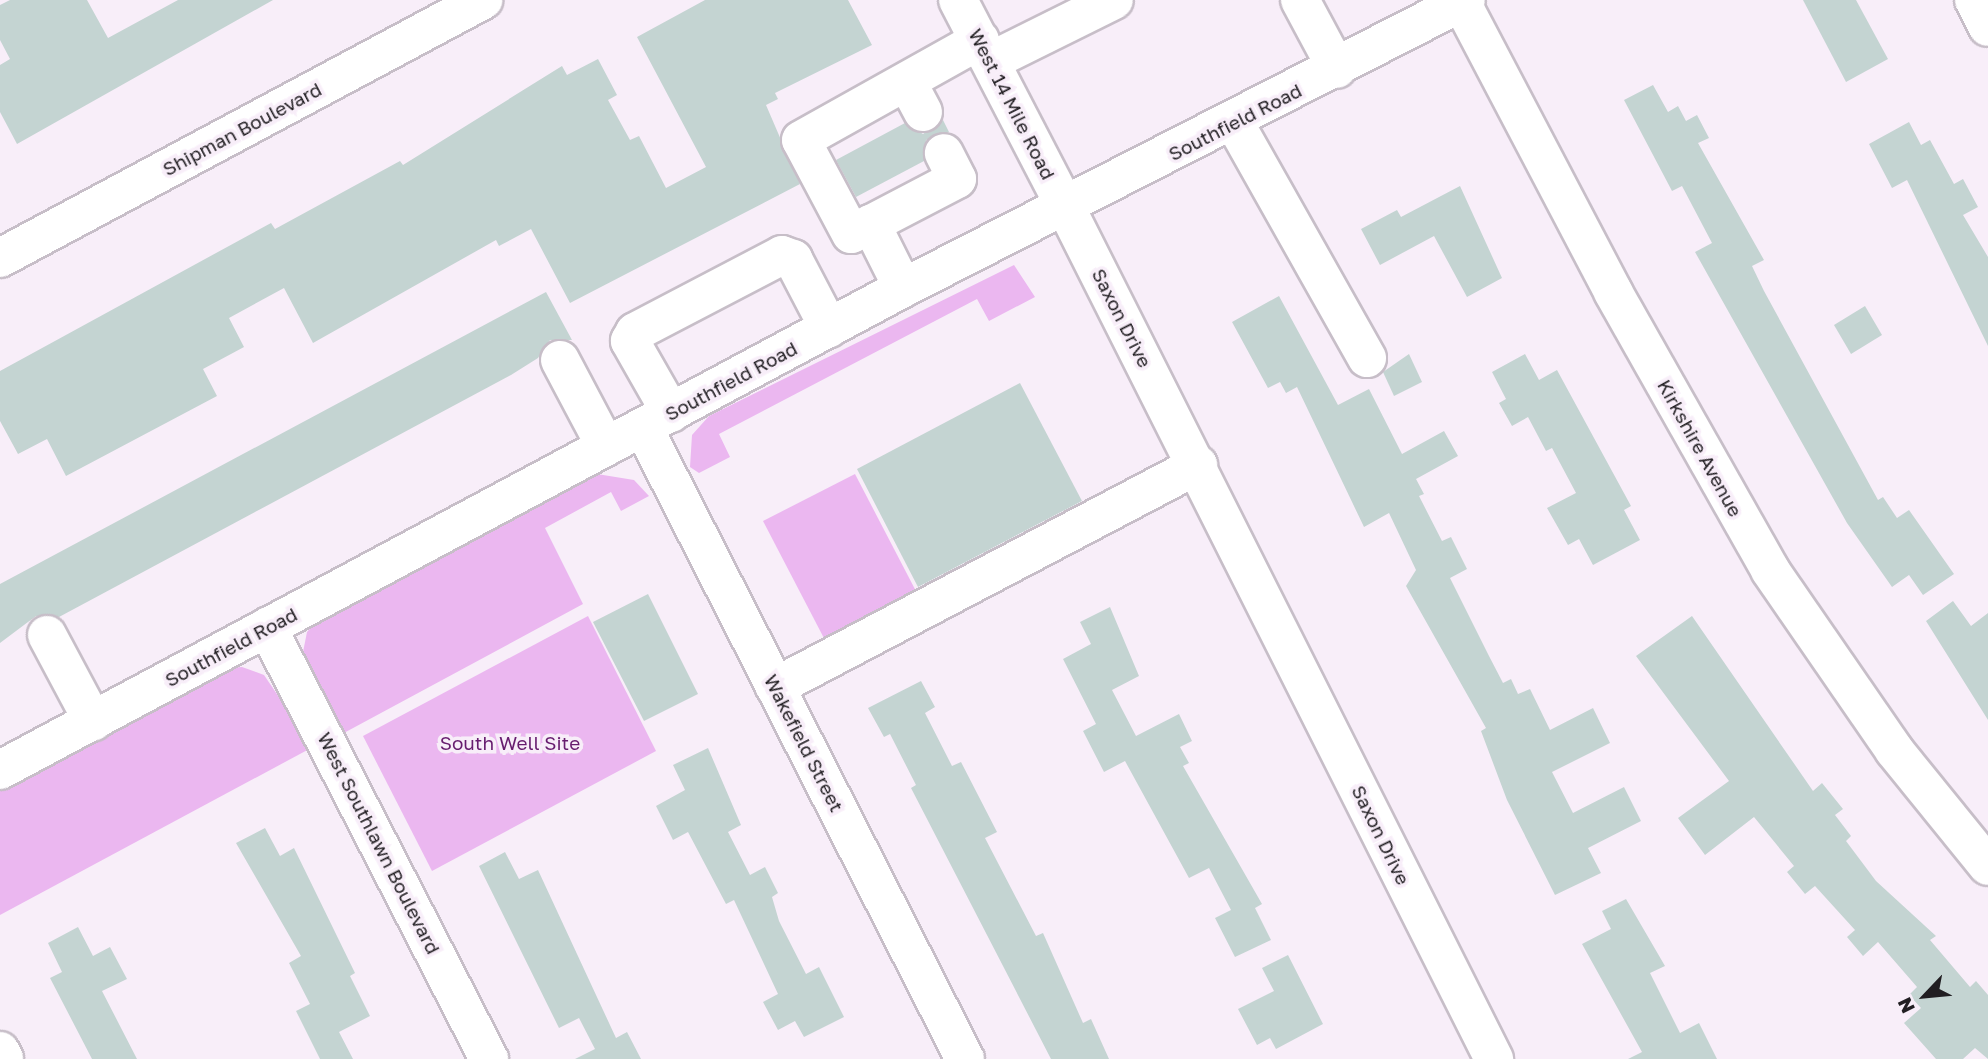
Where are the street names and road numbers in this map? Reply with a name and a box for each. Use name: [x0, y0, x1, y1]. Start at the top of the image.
street label: West 14 Mile Road: [964, 25, 1060, 183]
street label: Shipman Boulevard: [159, 78, 325, 180]
street label: Southfield Road: [1165, 79, 1305, 165]
street label: Saxon Drive: [1087, 265, 1157, 371]
street label: Southfield Road: [661, 337, 801, 425]
street label: Kirkshire Avenue: [1653, 375, 1747, 521]
street label: Southfield Road: [161, 603, 301, 691]
street label: Wakefield Street: [760, 671, 848, 815]
street label: West Southlawn Boulevard: [313, 728, 445, 958]
street label: Saxon Drive: [1347, 782, 1415, 888]

